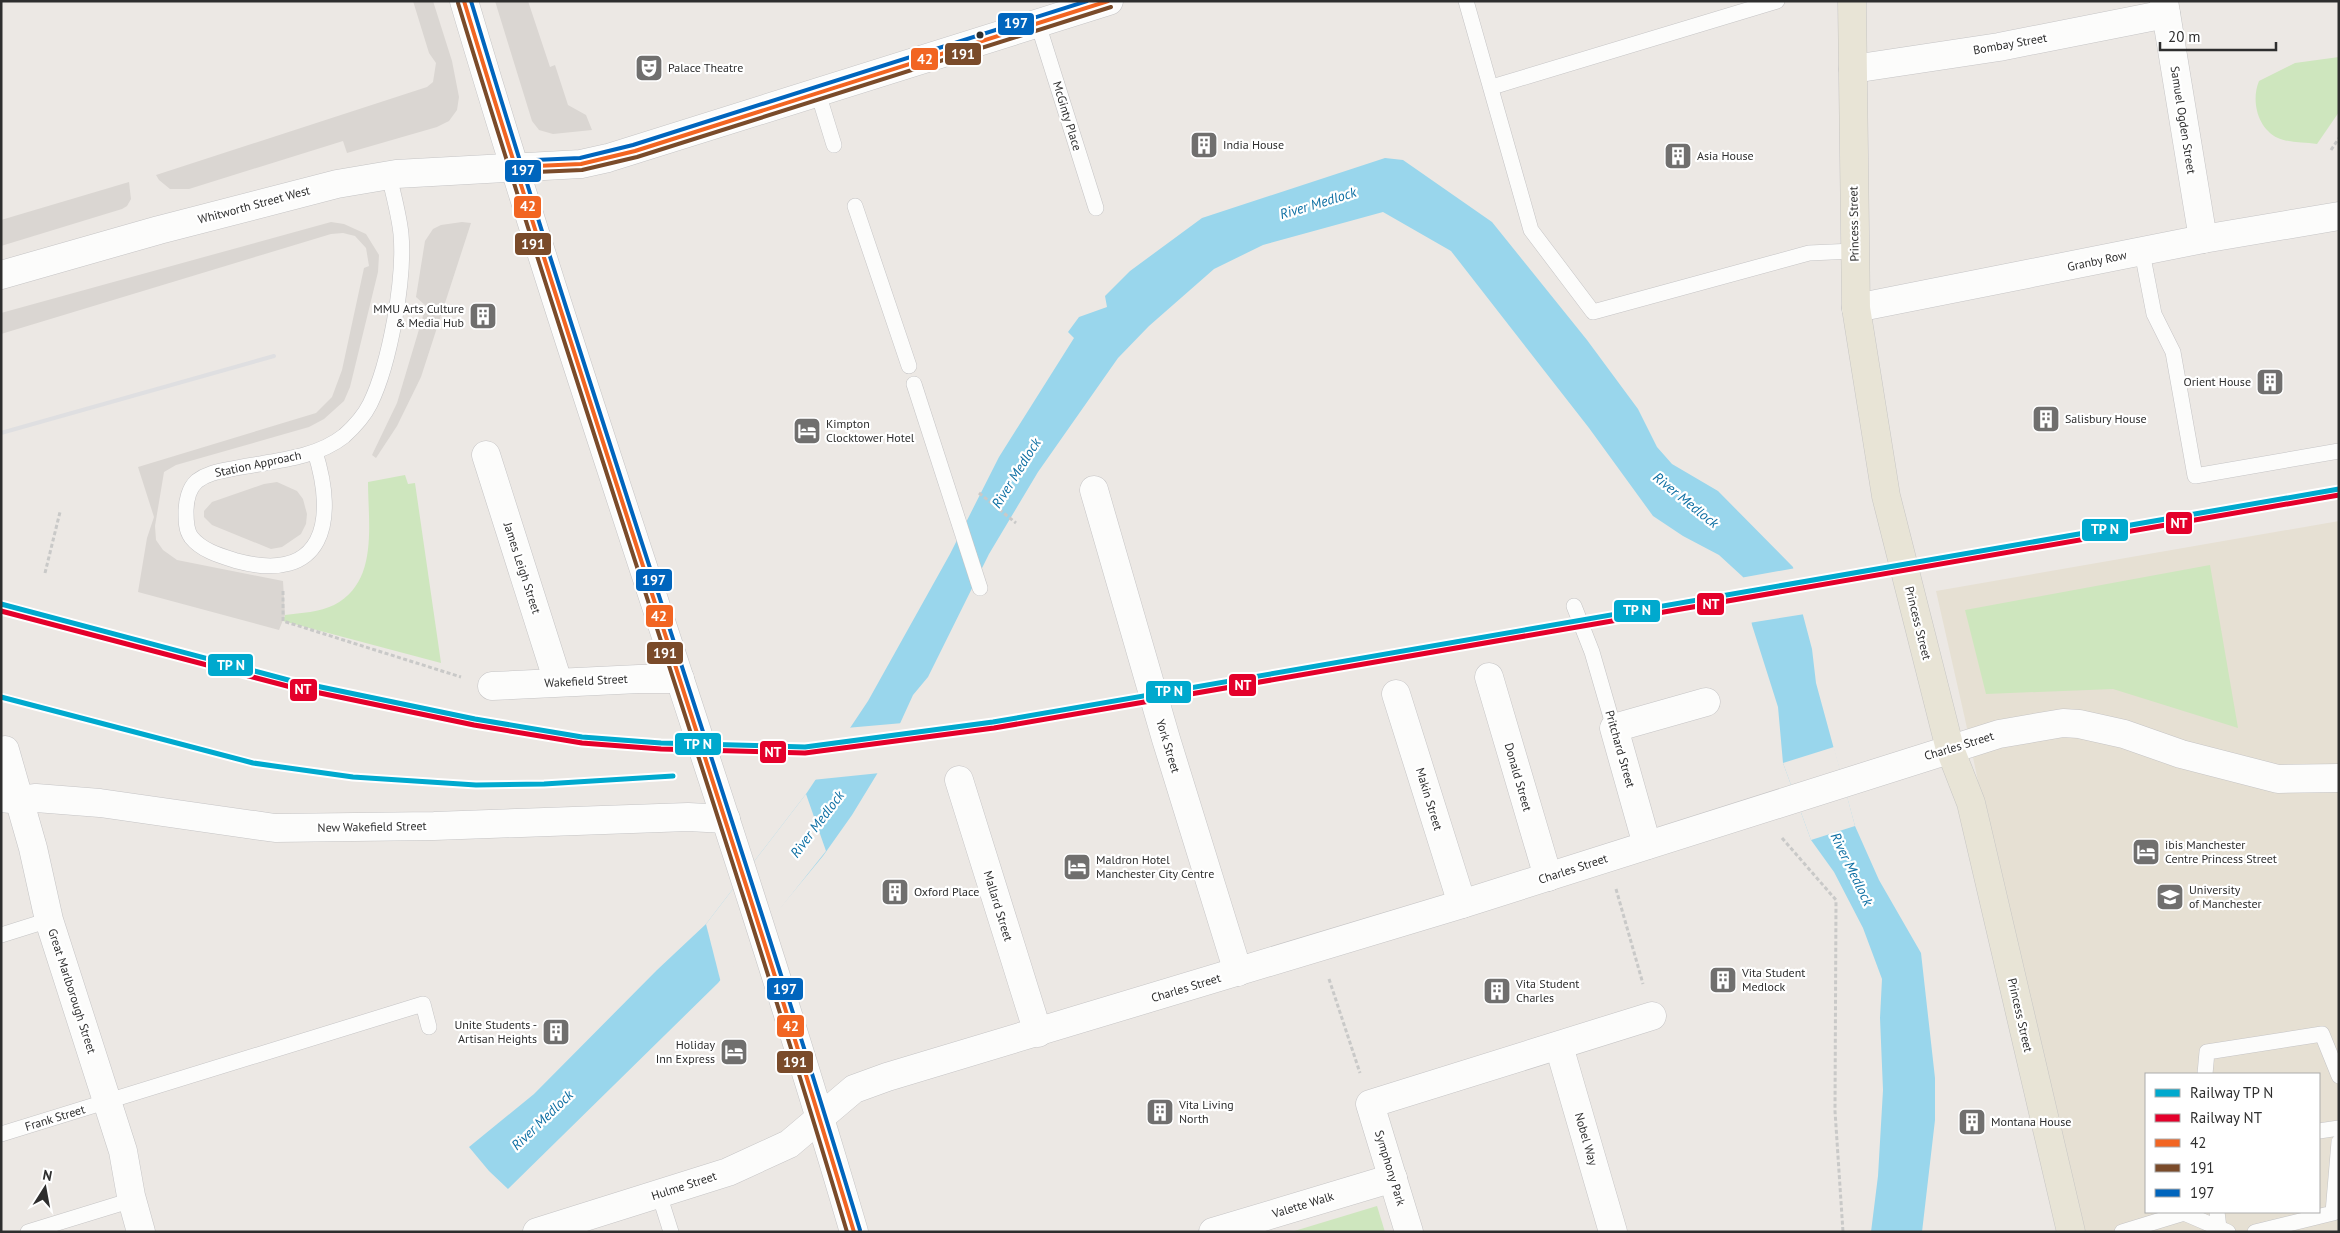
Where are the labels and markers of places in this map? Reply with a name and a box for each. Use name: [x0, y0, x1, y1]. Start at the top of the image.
unlabelled marker: [975, 30, 985, 40]
theatre icon: Palace Theatre: [634, 53, 664, 83]
place label: Palace Theatre: [668, 60, 743, 75]
building icon: India House: [1189, 130, 1219, 160]
place label: India House: [1223, 137, 1284, 152]
building icon: Asia House: [1663, 141, 1693, 171]
place label: Asia House: [1697, 148, 1754, 163]
place label: MMU Arts Culture & Media Hub: [373, 301, 464, 330]
building icon: MMU Arts Culture & Media Hub: [468, 301, 498, 331]
building icon: Orient House: [2255, 367, 2285, 397]
place label: Orient House: [2183, 374, 2251, 389]
building icon: Salisbury House: [2031, 404, 2061, 434]
place label: Salisbury House: [2065, 411, 2147, 426]
hotel icon: Kimpton Clocktower Hotel: [792, 416, 822, 446]
place label: Kimpton Clocktower Hotel: [826, 416, 915, 445]
hotel icon: ibis Manchester Centre Princess Street: [2131, 837, 2161, 867]
place label: ibis Manchester Centre Princess Street: [2165, 837, 2277, 866]
hotel icon: Maldron Hotel Manchester City Centre: [1062, 852, 1092, 882]
place label: Maldron Hotel Manchester City Centre: [1096, 852, 1214, 881]
building icon: Oxford Place: [880, 877, 910, 907]
school or university icon: University of Manchester: [2155, 882, 2185, 912]
place label: University of Manchester: [2189, 882, 2262, 911]
place label: Oxford Place: [914, 884, 979, 899]
building icon: Vita Student Medlock: [1708, 965, 1738, 995]
place label: Vita Student Medlock: [1741, 965, 1805, 994]
building icon: Vita Student Charles: [1482, 976, 1512, 1006]
place label: Vita Student Charles: [1515, 976, 1579, 1005]
place label: Unite Students - Artisan Heights: [454, 1017, 537, 1046]
building icon: Unite Students - Artisan Heights: [541, 1017, 571, 1047]
place label: Holiday Inn Express: [656, 1037, 715, 1066]
hotel icon: Holiday Inn Express: [719, 1037, 749, 1067]
building icon: Vita Living North: [1145, 1097, 1175, 1127]
place label: Vita Living North: [1178, 1097, 1234, 1126]
building icon: Montana House: [1957, 1107, 1987, 1137]
place label: Montana House: [1991, 1114, 2071, 1129]

